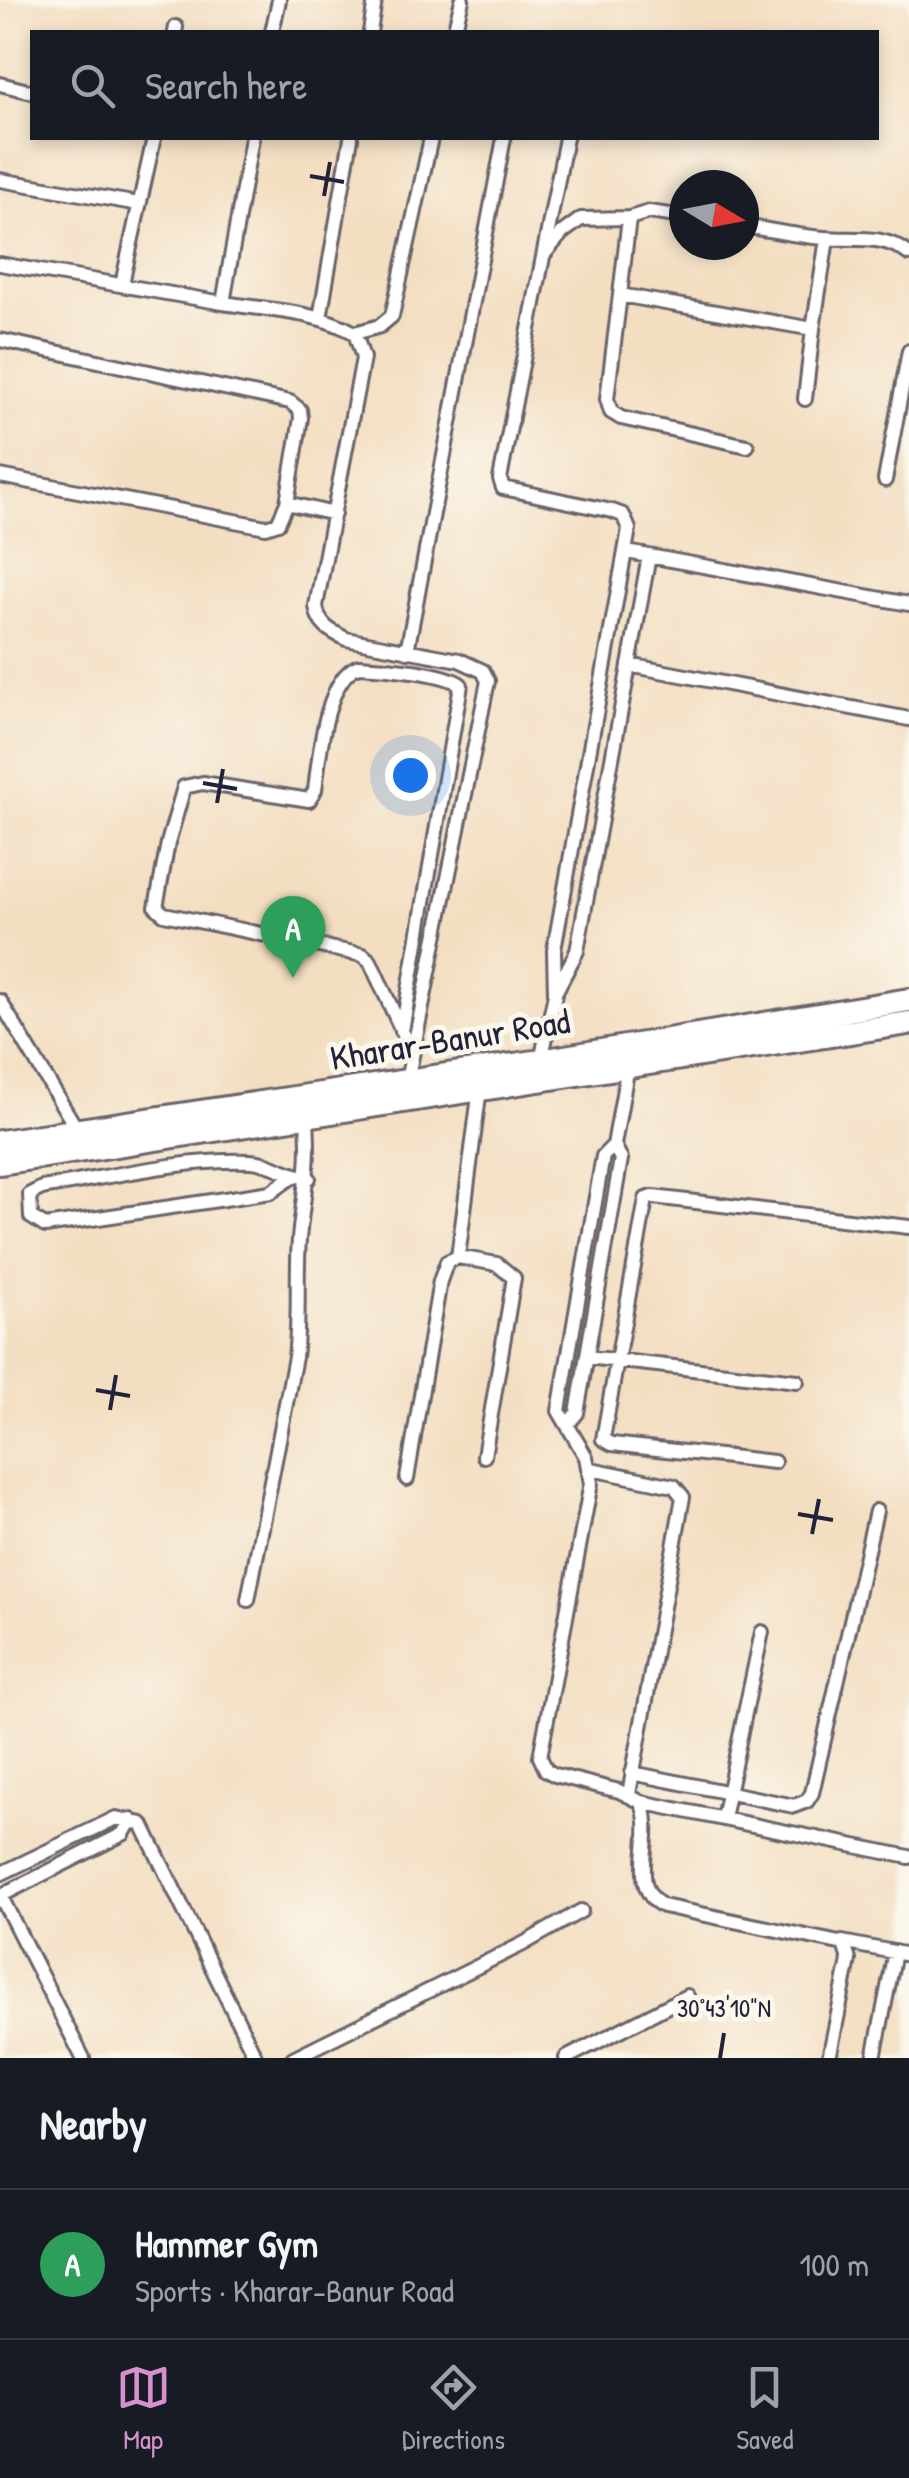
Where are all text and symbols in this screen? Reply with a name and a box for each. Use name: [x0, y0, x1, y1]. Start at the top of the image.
search box: [30, 30, 879, 140]
icon: search: [65, 58, 120, 113]
text: Search here: [145, 59, 307, 111]
north arrow: [669, 170, 759, 260]
your location: [385, 750, 436, 801]
pin: A: [260, 896, 326, 978]
street label: Kharar-Banur Road: [327, 997, 573, 1081]
text: 30°43'10"N: [677, 1991, 771, 2025]
text: Nearby: [40, 2095, 147, 2152]
text: Hammer Gym: [135, 2217, 318, 2269]
text: A: [65, 2243, 80, 2286]
text: 100 m: [800, 2243, 869, 2286]
text: Sports · Kharar-Banur Road: [135, 2269, 454, 2312]
tab: Map: [116, 2360, 171, 2458]
tab: Directions: [402, 2360, 505, 2458]
tab: Saved: [736, 2360, 793, 2458]

